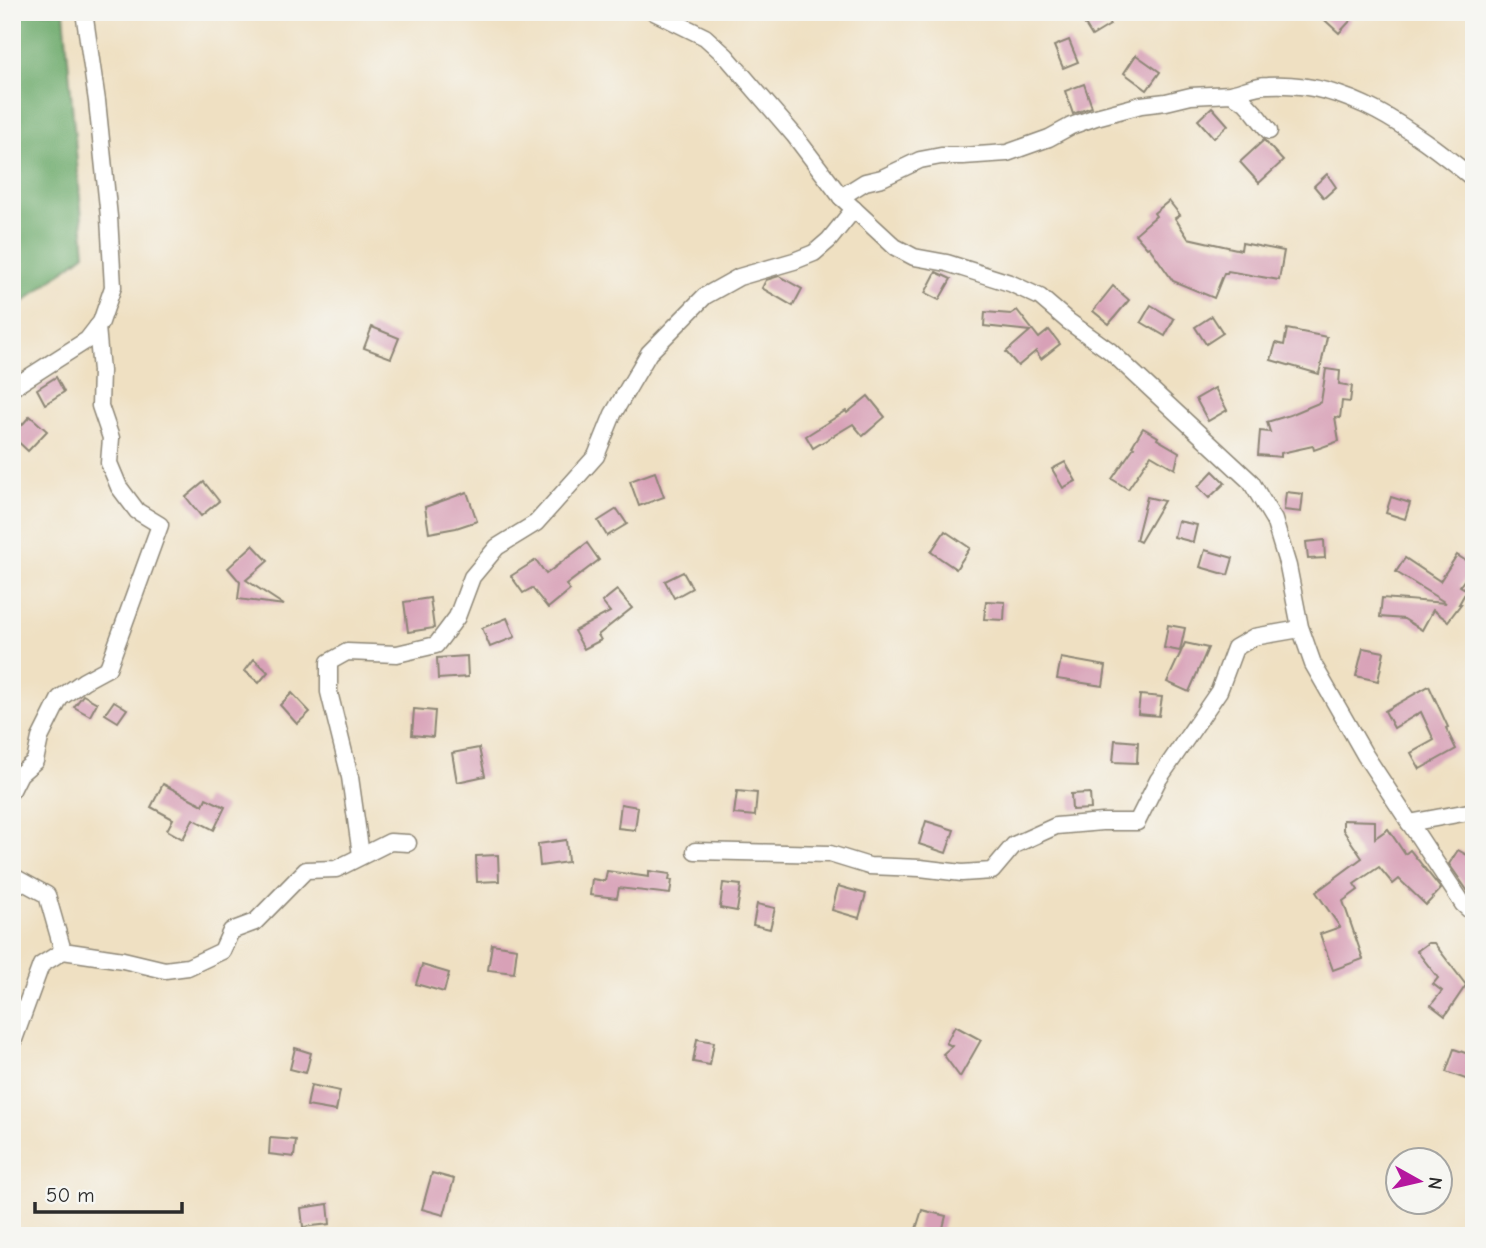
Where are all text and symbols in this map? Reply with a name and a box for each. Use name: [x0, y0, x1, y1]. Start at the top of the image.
north arrow: [1384, 1146, 1454, 1216]
scale bar: [35, 1171, 182, 1215]
text: N: [1423, 1176, 1447, 1191]
text: 50 m: [46, 1183, 95, 1207]

